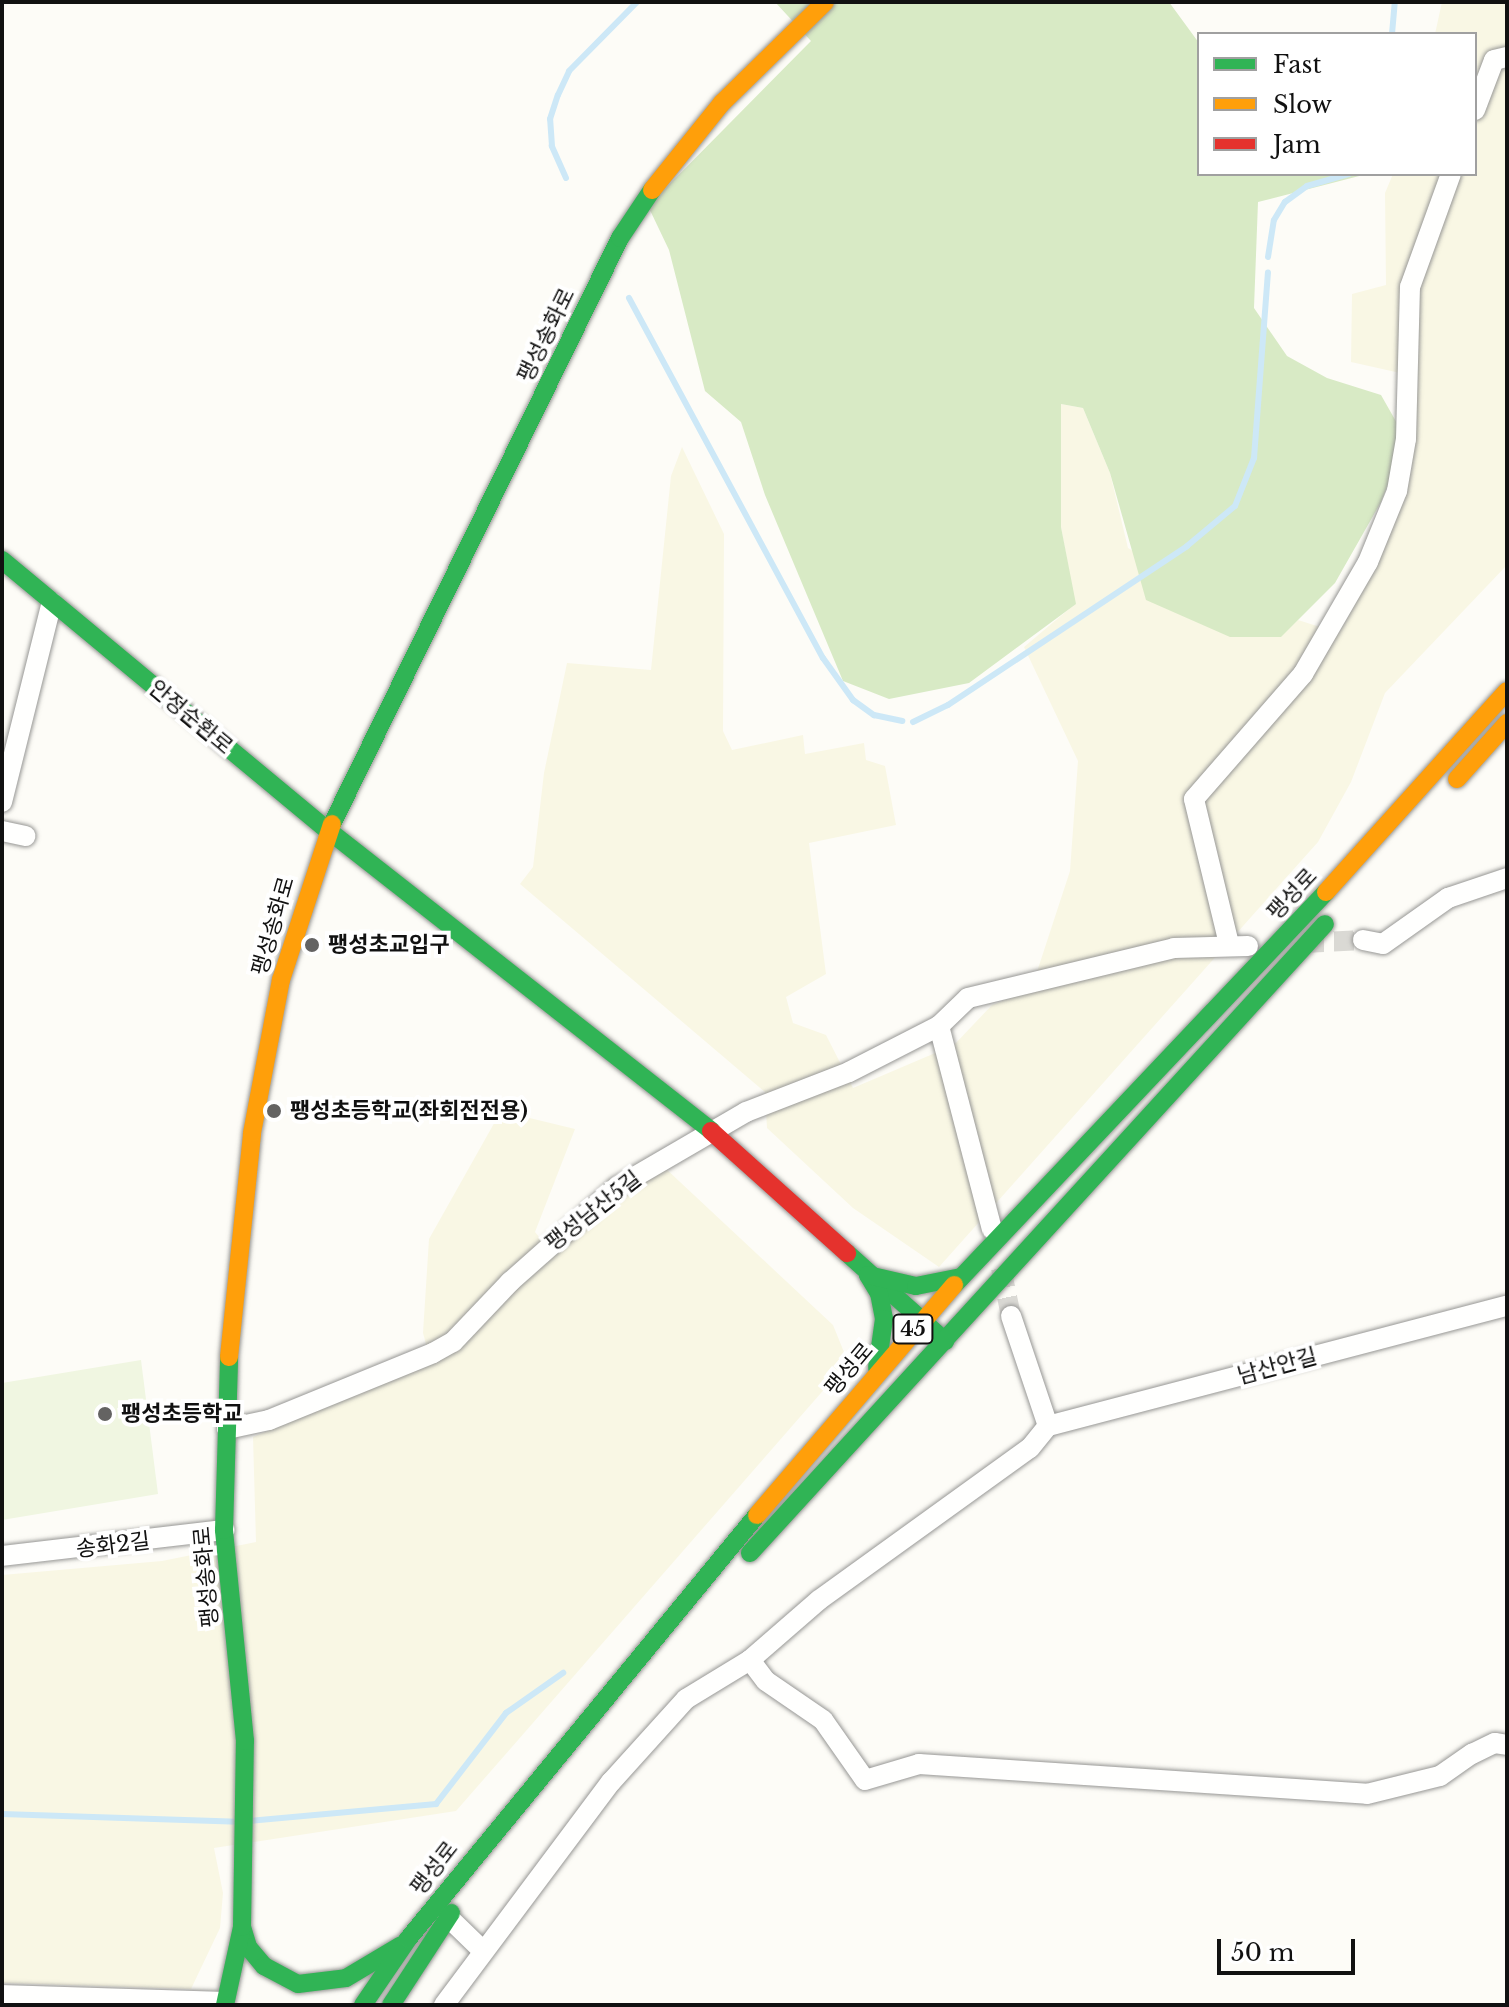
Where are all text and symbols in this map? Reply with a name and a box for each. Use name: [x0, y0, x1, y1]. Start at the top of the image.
legend: [1197, 32, 1477, 176]
text: Fast: [1273, 50, 1321, 79]
text: Slow: [1273, 90, 1332, 119]
text: Jam: [1273, 130, 1321, 159]
street label: 팽성송화로: [512, 284, 580, 386]
street label: 안정순환로: [144, 674, 238, 760]
street label: 팽성로: [1262, 863, 1322, 925]
street label: 팽성송화로: [246, 874, 300, 978]
place label: 팽성초교입구: [328, 932, 449, 958]
marker: 팽성초교입구: [303, 936, 321, 954]
place label: 팽성초등학교(좌회전전용): [290, 1098, 528, 1124]
marker: 팽성초등학교(좌회전전용): [265, 1102, 283, 1120]
street label: 팽성남산5길: [540, 1166, 646, 1256]
road number: 45: [891, 1313, 935, 1345]
street label: 팽성로: [819, 1337, 879, 1401]
street label: 남산안길: [1234, 1343, 1320, 1389]
place label: 팽성초등학교: [121, 1401, 242, 1427]
marker: 팽성초등학교: [96, 1405, 114, 1423]
street label: 팽성송화로: [188, 1525, 224, 1629]
street label: 송화2길: [75, 1527, 151, 1563]
street label: 팽성로: [405, 1836, 463, 1900]
scale bar: [1221, 1923, 1359, 1973]
text: 50 m: [1231, 1938, 1294, 1967]

